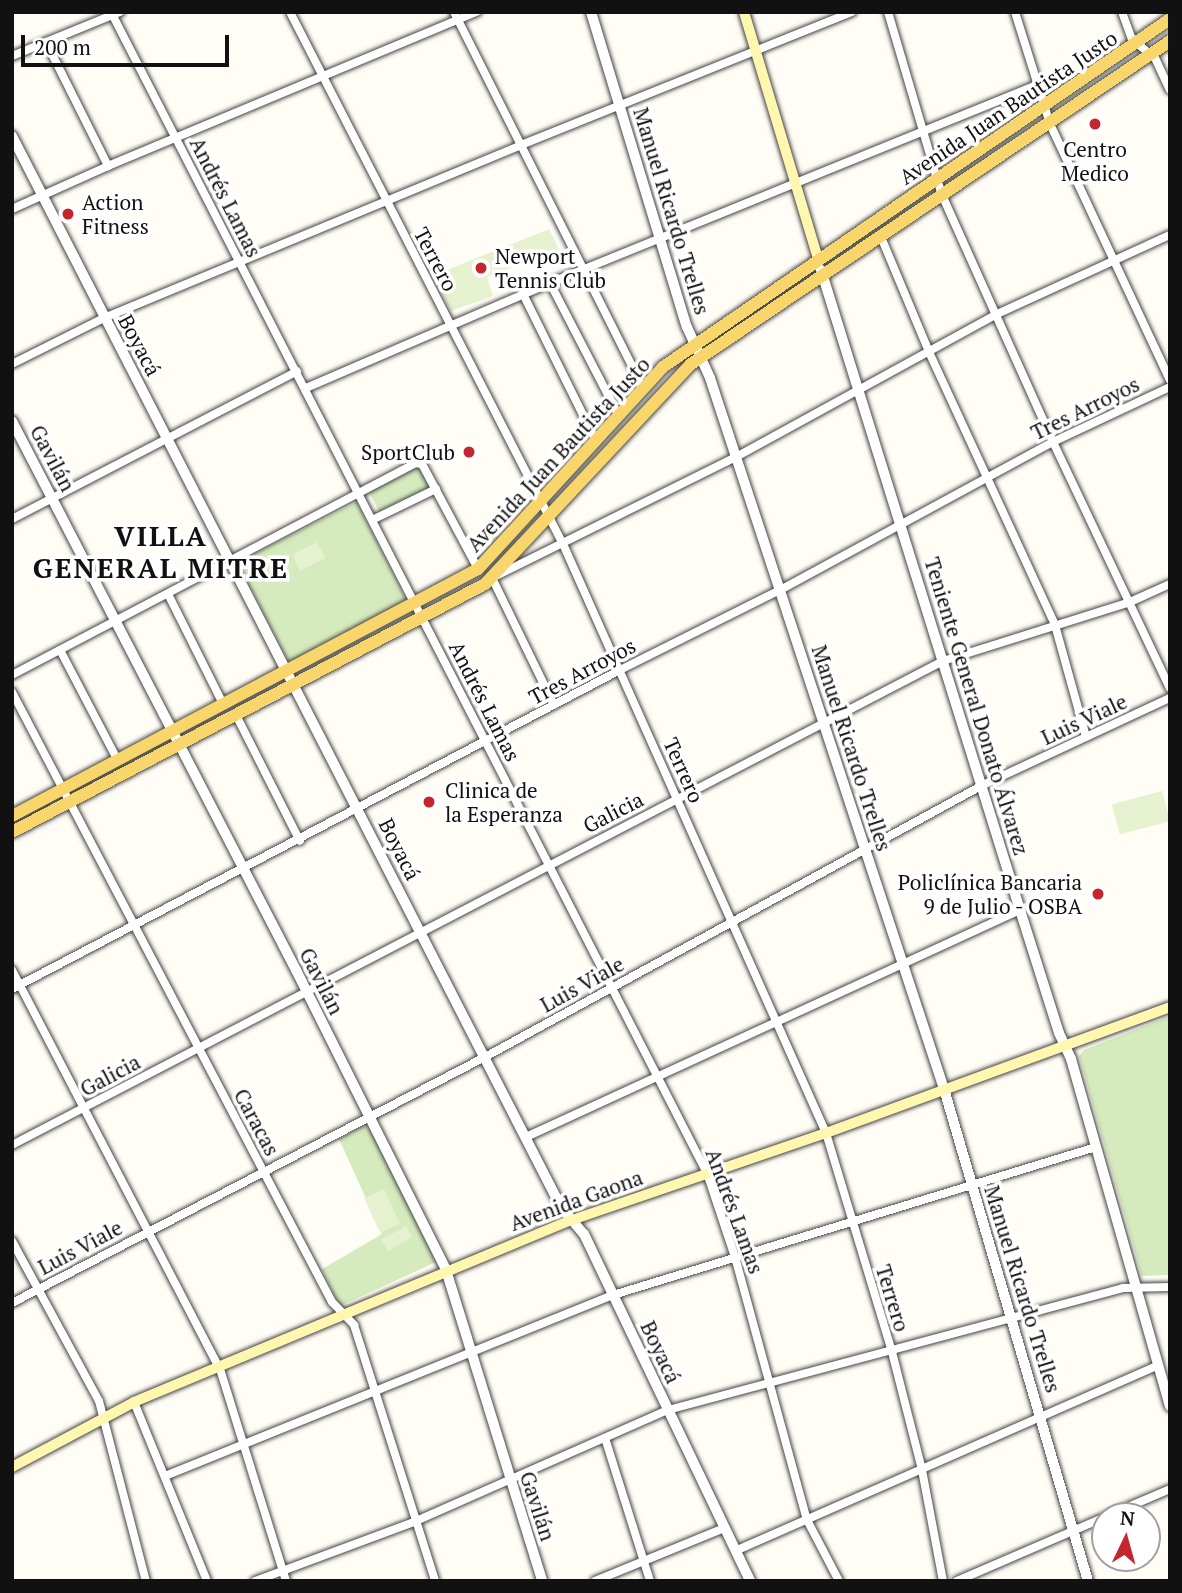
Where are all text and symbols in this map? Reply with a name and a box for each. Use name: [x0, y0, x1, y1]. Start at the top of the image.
scale bar: [24, 21, 233, 65]
street label: Avenida Juan Bautista Justo: [894, 25, 1122, 189]
text: 200 m: [34, 33, 91, 61]
street label: Manuel Ricardo Trelles: [628, 104, 716, 318]
marker: Centro Medico: [1085, 114, 1105, 134]
street label: Andrés Lamas: [185, 133, 267, 261]
place label: Centro Medico: [1061, 136, 1129, 186]
place label: Action Fitness: [82, 189, 149, 239]
marker: Action Fitness: [60, 206, 76, 222]
street label: Terrero: [409, 223, 463, 295]
place label: Newport Tennis Club: [495, 243, 606, 293]
marker: Newport Tennis Club: [473, 260, 489, 276]
street label: Boyacá: [113, 310, 167, 380]
street label: Avenida Juan Bautista Justo: [461, 351, 655, 557]
street label: Tres Arroyos: [1027, 371, 1143, 445]
street label: Gavilán: [25, 421, 81, 495]
place label: SportClub: [361, 439, 455, 465]
marker: SportClub: [461, 444, 477, 460]
district label: VILLA GENERAL MITRE: [34, 519, 288, 585]
street label: Teniente General Donato Álvarez: [920, 554, 1034, 858]
street label: Tres Arroyos: [524, 632, 640, 710]
street label: Andrés Lamas: [444, 637, 526, 765]
street label: Manuel Ricardo Trelles: [807, 642, 897, 854]
street label: Luis Viale: [1037, 688, 1131, 750]
street label: Terrero: [659, 734, 709, 806]
place label: Clinica de la Esperanza: [445, 777, 563, 827]
street label: Galicia: [579, 786, 647, 838]
marker: Clinica de la Esperanza: [419, 792, 439, 812]
street label: Boyacá: [374, 814, 426, 884]
place label: Policlínica Bancaria 9 de Julio - OSBA: [898, 869, 1082, 919]
marker: Policlínica Bancaria 9 de Julio - OSBA: [1088, 884, 1108, 904]
street label: Gavilán: [295, 943, 349, 1019]
street label: Luis Viale: [536, 951, 628, 1017]
street label: Galicia: [76, 1049, 144, 1101]
street label: Caracas: [229, 1084, 285, 1160]
street label: Andrés Lamas: [701, 1145, 769, 1277]
street label: Avenida Gaona: [506, 1164, 646, 1236]
street label: Manuel Ricardo Trelles: [979, 1182, 1067, 1396]
street label: Luis Viale: [33, 1214, 127, 1280]
street label: Terrero: [871, 1262, 915, 1334]
street label: Boyacá: [636, 1317, 686, 1387]
street label: Gavilán: [515, 1468, 561, 1544]
north arrow: [1091, 1502, 1161, 1572]
text: N: [1119, 1504, 1136, 1531]

